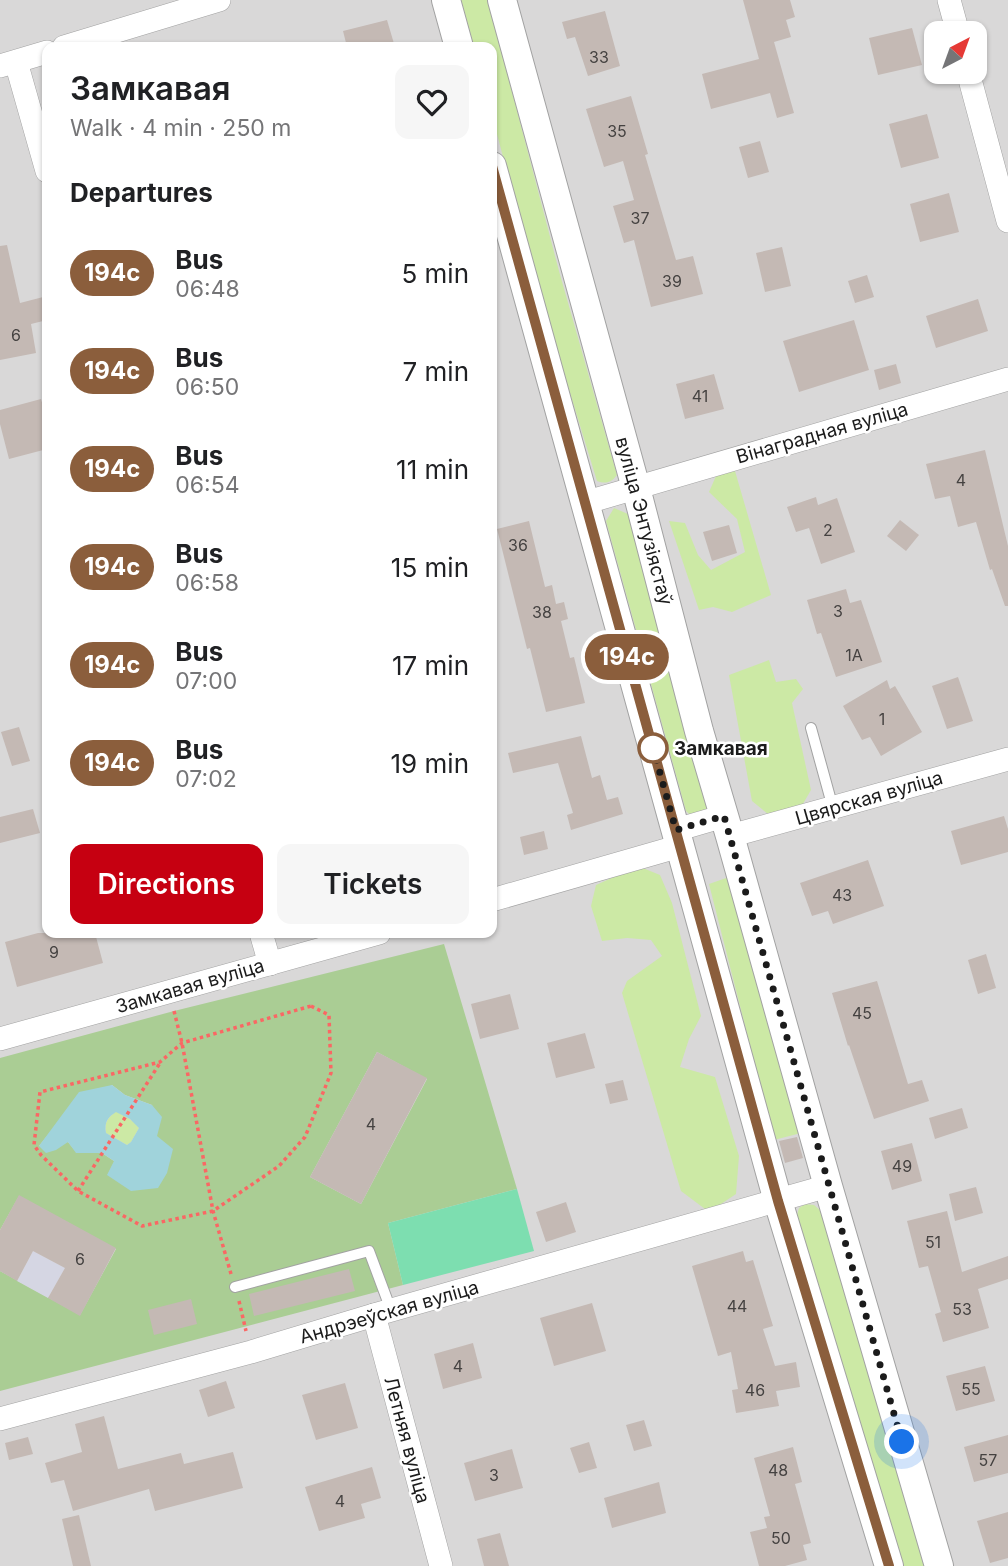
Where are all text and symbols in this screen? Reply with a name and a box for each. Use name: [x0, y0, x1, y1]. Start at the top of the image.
north arrow: [924, 21, 987, 84]
map controls: [924, 21, 987, 84]
house number: 33: [589, 47, 609, 67]
button: heart: [395, 65, 469, 139]
text: Замкавая: [70, 68, 231, 108]
text: Walk · 4 min · 250 m: [70, 114, 292, 142]
house number: 35: [607, 121, 627, 141]
text: Departures: [70, 177, 213, 208]
house number: 37: [631, 208, 649, 228]
text: Bus: [175, 244, 223, 275]
text: 194с: [84, 258, 140, 287]
text: 5 min: [401, 258, 469, 289]
house number: 39: [662, 271, 682, 291]
text: 06:48: [175, 275, 240, 303]
house number: 6: [11, 325, 21, 345]
text: Bus: [175, 342, 223, 373]
text: 194с: [84, 356, 140, 385]
text: 7 min: [403, 356, 469, 387]
text: 06:50: [175, 373, 239, 401]
house number: 41: [692, 386, 708, 406]
street label: Вінаградная вуліца: [733, 397, 911, 469]
street label: вуліца Энтузіястаў: [610, 434, 678, 608]
text: Bus: [175, 440, 223, 471]
text: 194с: [84, 454, 140, 483]
text: 11 min: [396, 454, 469, 485]
house number: 4: [956, 470, 966, 490]
text: 06:54: [175, 471, 240, 499]
house number: 2: [823, 520, 833, 540]
house number: 36: [508, 535, 528, 555]
text: Bus: [175, 538, 223, 569]
text: 194с: [84, 552, 140, 581]
text: 15 min: [391, 552, 469, 583]
text: 06:58: [175, 569, 239, 597]
house number: 3: [833, 601, 843, 621]
house number: 38: [532, 602, 552, 622]
line badge: 194с: [578, 634, 676, 680]
text: Bus: [175, 636, 223, 667]
text: 194с: [599, 642, 655, 671]
house number: 1A: [845, 645, 863, 665]
text: 194с: [84, 650, 140, 679]
text: 17 min: [392, 650, 469, 681]
text: 07:00: [175, 667, 237, 695]
house number: 1: [879, 709, 885, 729]
marker: Замкавая: [638, 733, 668, 763]
text: Bus: [175, 734, 223, 765]
place label: Замкавая: [674, 737, 768, 760]
text: 194с: [84, 748, 140, 777]
text: 19 min: [391, 748, 469, 779]
text: 07:02: [175, 765, 237, 793]
street label: Цвярская вуліца: [793, 766, 945, 830]
button: Directions: [70, 844, 263, 924]
button: Tickets: [277, 844, 469, 924]
house number: 43: [832, 885, 852, 905]
house number: 9: [49, 942, 59, 962]
street label: Замкавая вуліца: [113, 954, 267, 1018]
house number: 45: [852, 1003, 872, 1023]
house number: 4: [366, 1114, 376, 1134]
house number: 49: [892, 1156, 912, 1176]
house number: 51: [925, 1232, 941, 1252]
house number: 6: [75, 1249, 85, 1269]
street label: Андрэеўская вуліца: [297, 1275, 481, 1349]
house number: 44: [727, 1296, 747, 1316]
house number: 53: [952, 1299, 972, 1319]
house number: 4: [453, 1356, 463, 1376]
street label: Летняя вуліца: [379, 1374, 435, 1506]
house number: 55: [961, 1379, 981, 1399]
house number: 46: [745, 1380, 765, 1400]
your location: [884, 1424, 919, 1459]
house number: 57: [979, 1450, 997, 1470]
house number: 48: [768, 1460, 788, 1480]
house number: 3: [489, 1465, 499, 1485]
house number: 4: [335, 1491, 345, 1511]
house number: 50: [771, 1528, 791, 1548]

